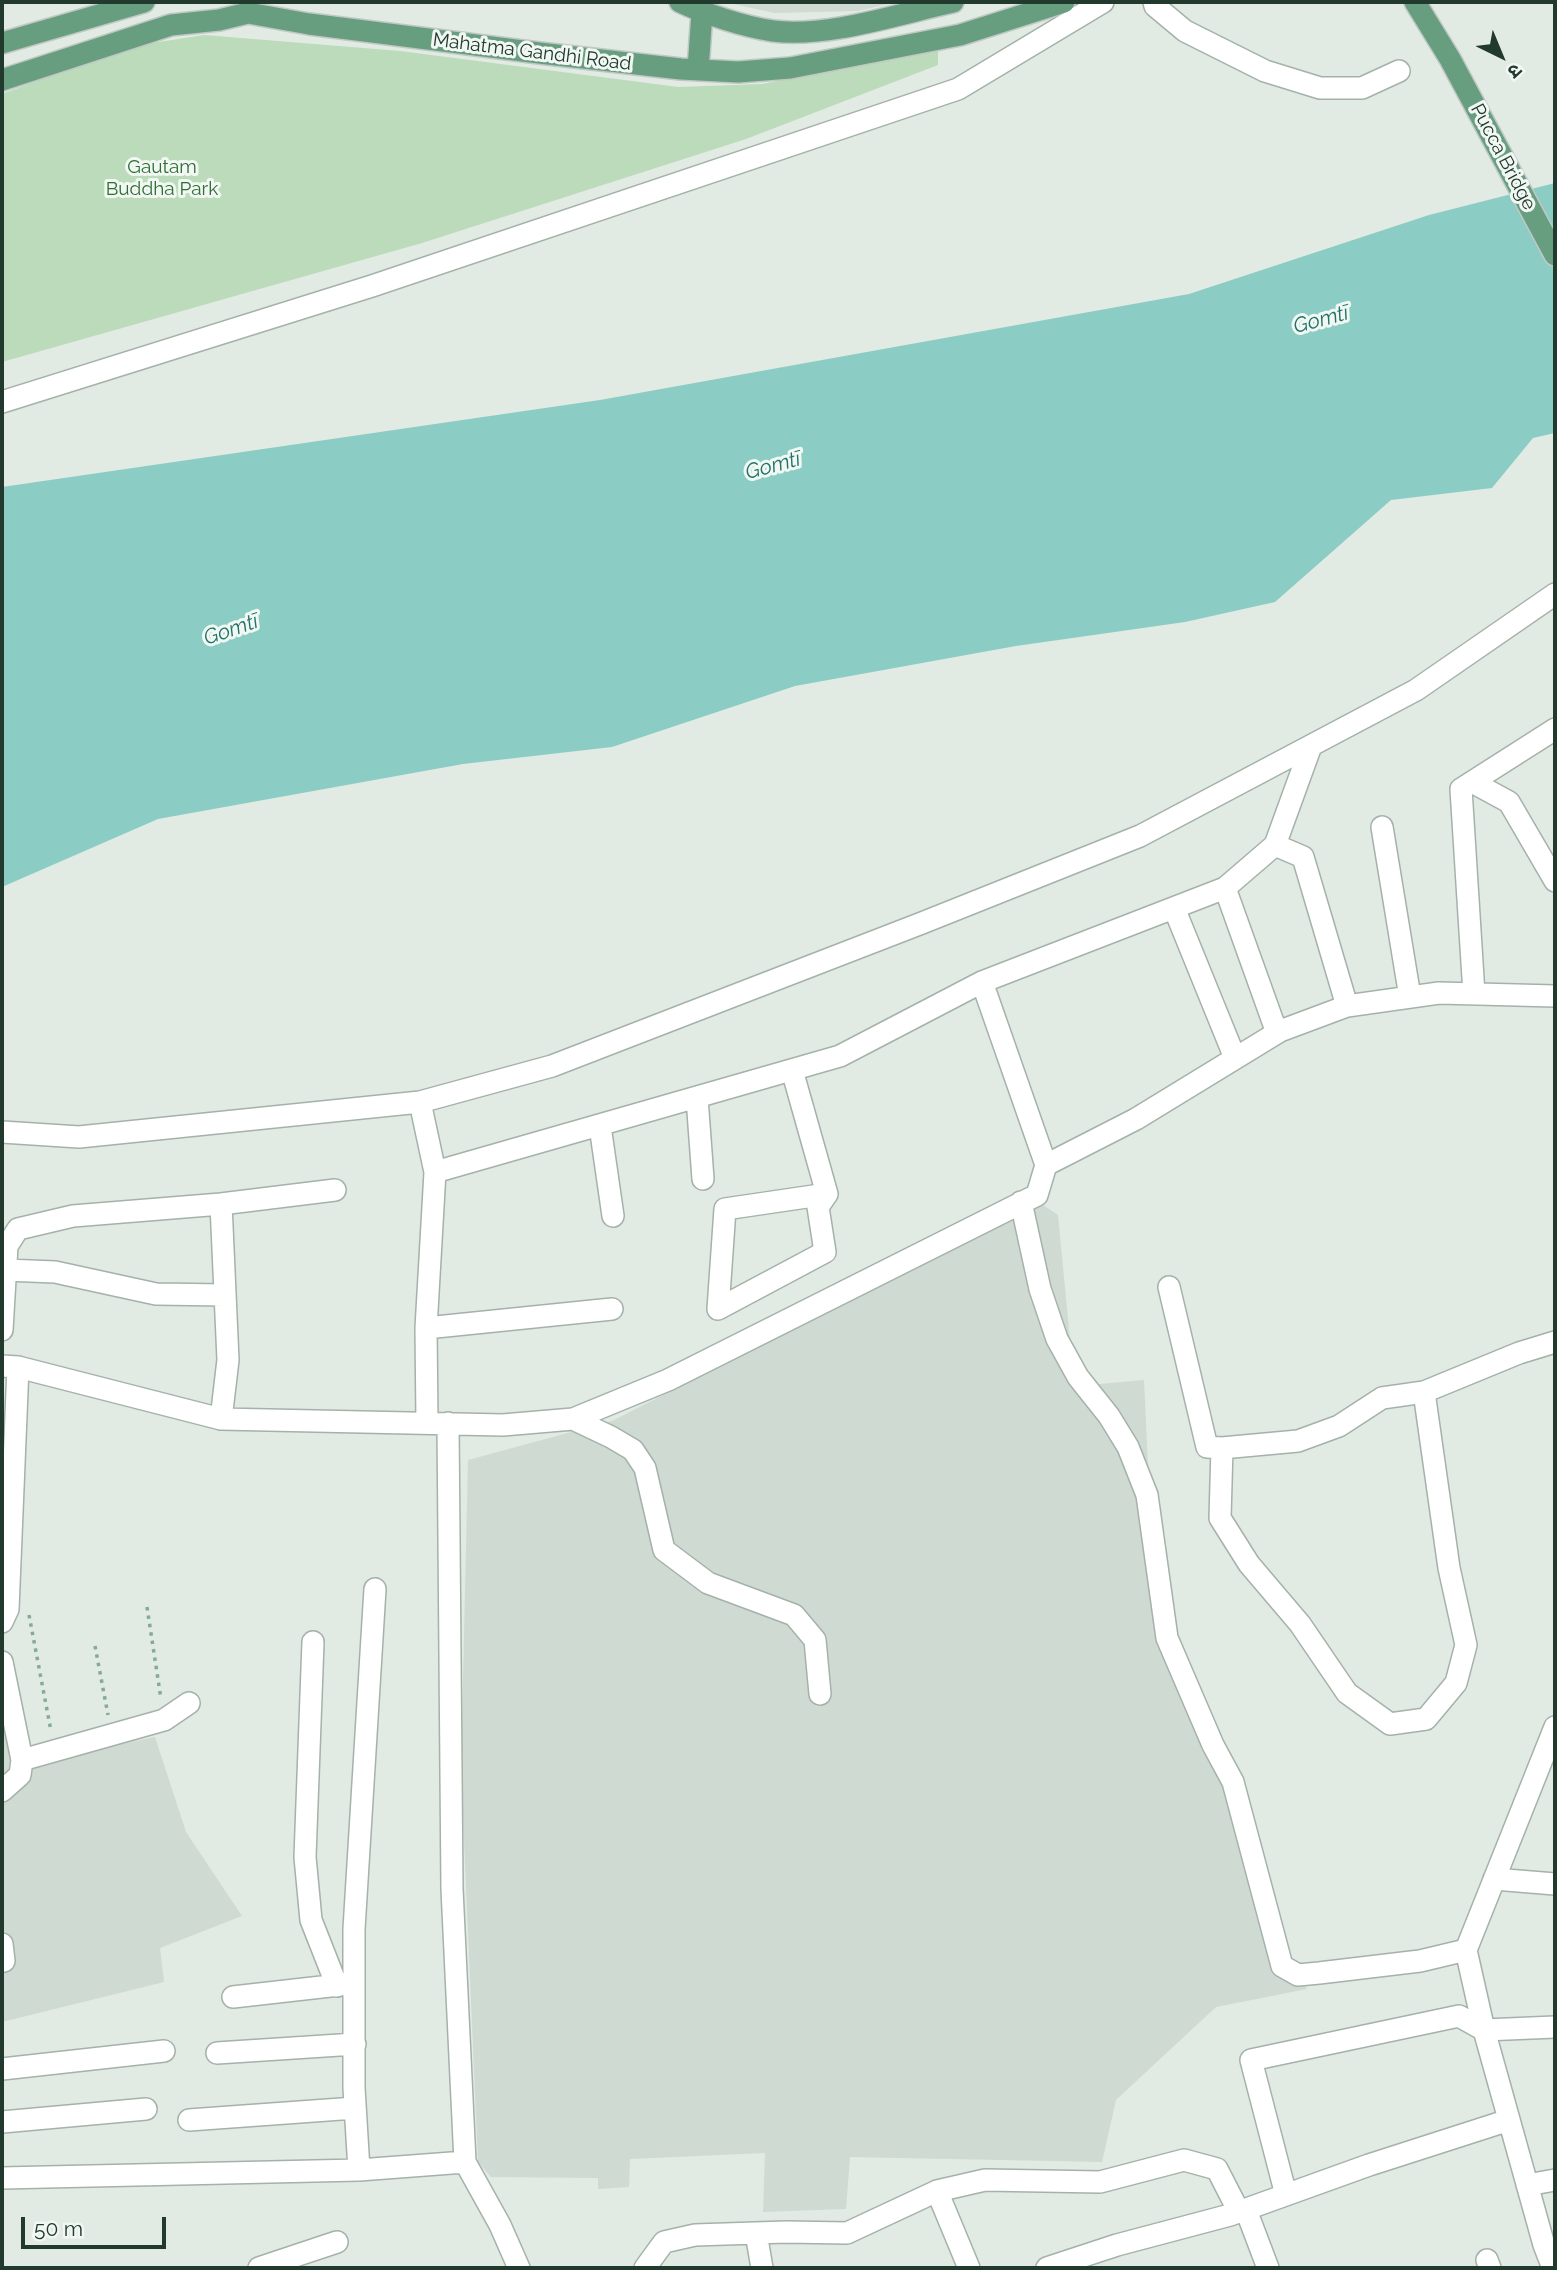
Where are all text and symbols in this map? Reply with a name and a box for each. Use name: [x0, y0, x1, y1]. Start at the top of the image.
north arrow: [1466, 21, 1536, 91]
street label: Mahatma Gandhi Road: [431, 29, 633, 75]
text: उ: [1504, 60, 1527, 83]
street label: Pucca Bridge: [1465, 100, 1541, 214]
park label: Gautam Buddha Park: [106, 156, 218, 200]
water label: Gomtī: [1291, 301, 1351, 339]
water label: Gomtī: [743, 447, 803, 485]
water label: Gomtī: [200, 609, 262, 651]
scale bar: [24, 2204, 170, 2248]
text: 50 m: [34, 2216, 83, 2241]

